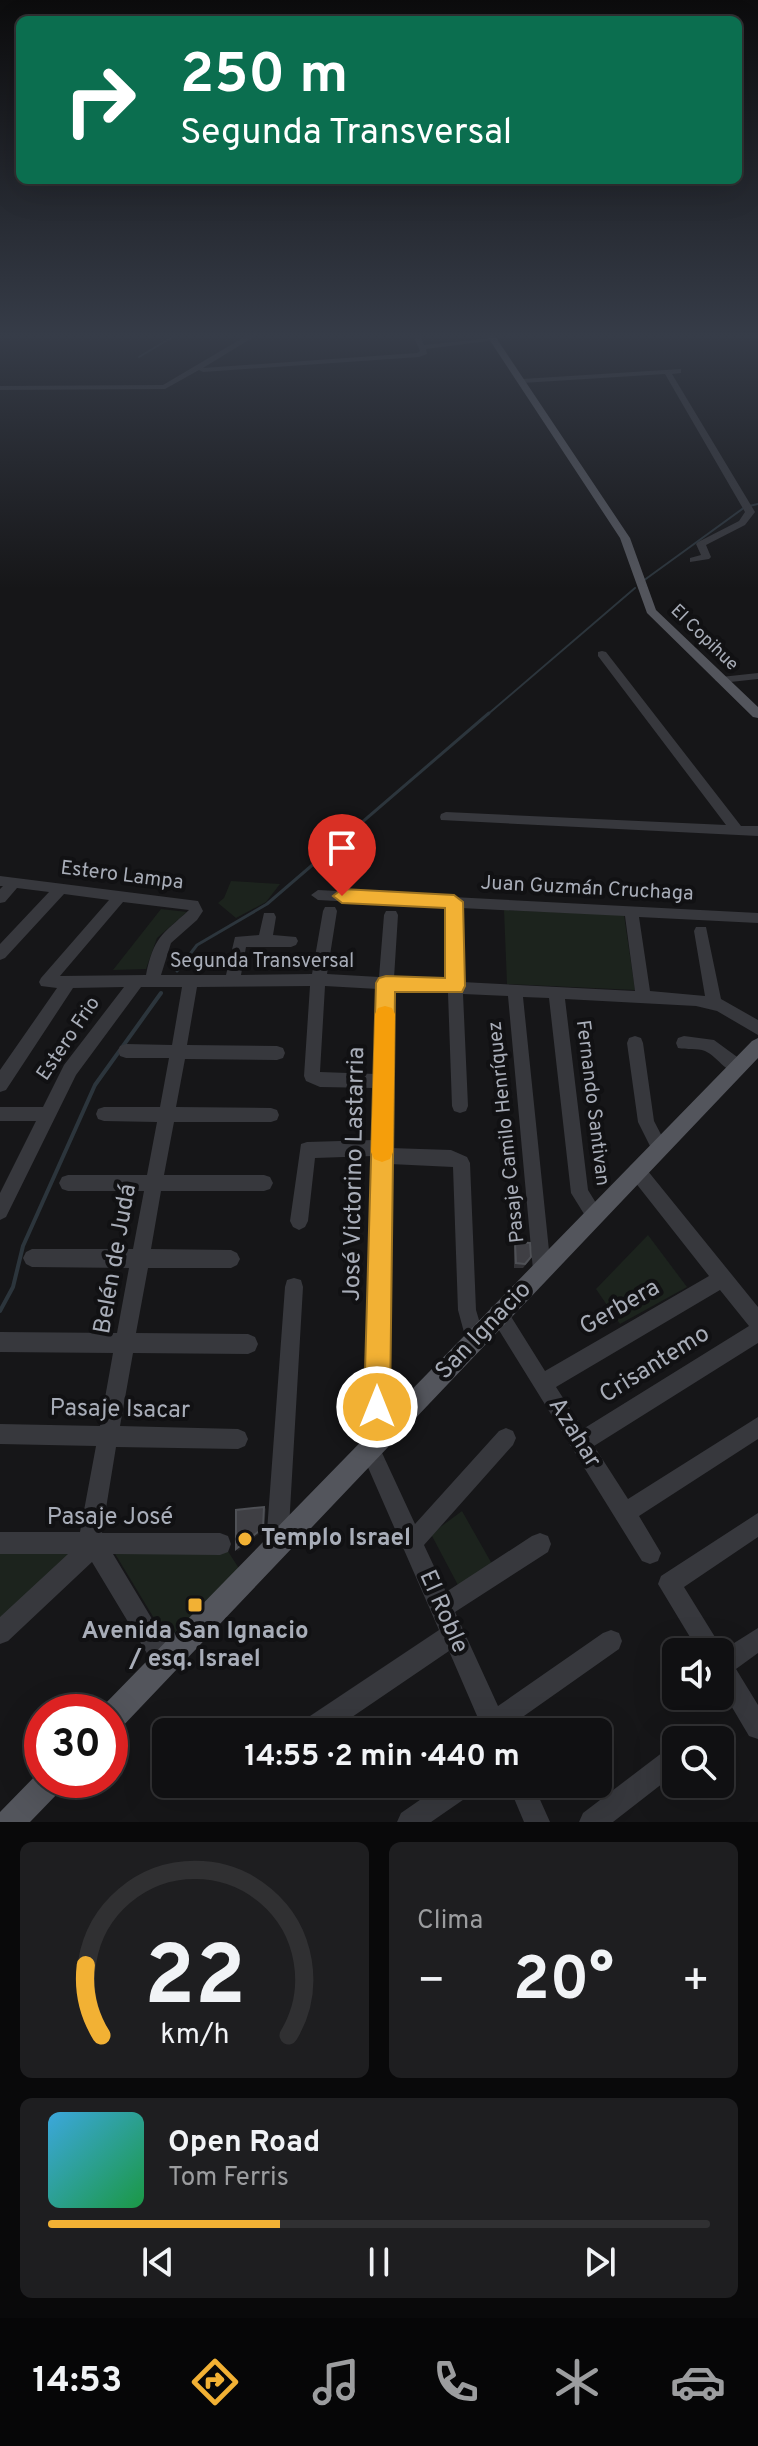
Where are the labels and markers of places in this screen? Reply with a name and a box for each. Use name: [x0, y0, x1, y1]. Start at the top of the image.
pin: [308, 814, 376, 896]
place label: Templo Israel: [261, 1524, 411, 1554]
marker: Templo Israel: [236, 1530, 254, 1548]
marker: Avenida San Ignacio / esq. Israel: [186, 1596, 204, 1614]
place label: Avenida San Ignacio / esq. Israel: [81, 1617, 309, 1675]

